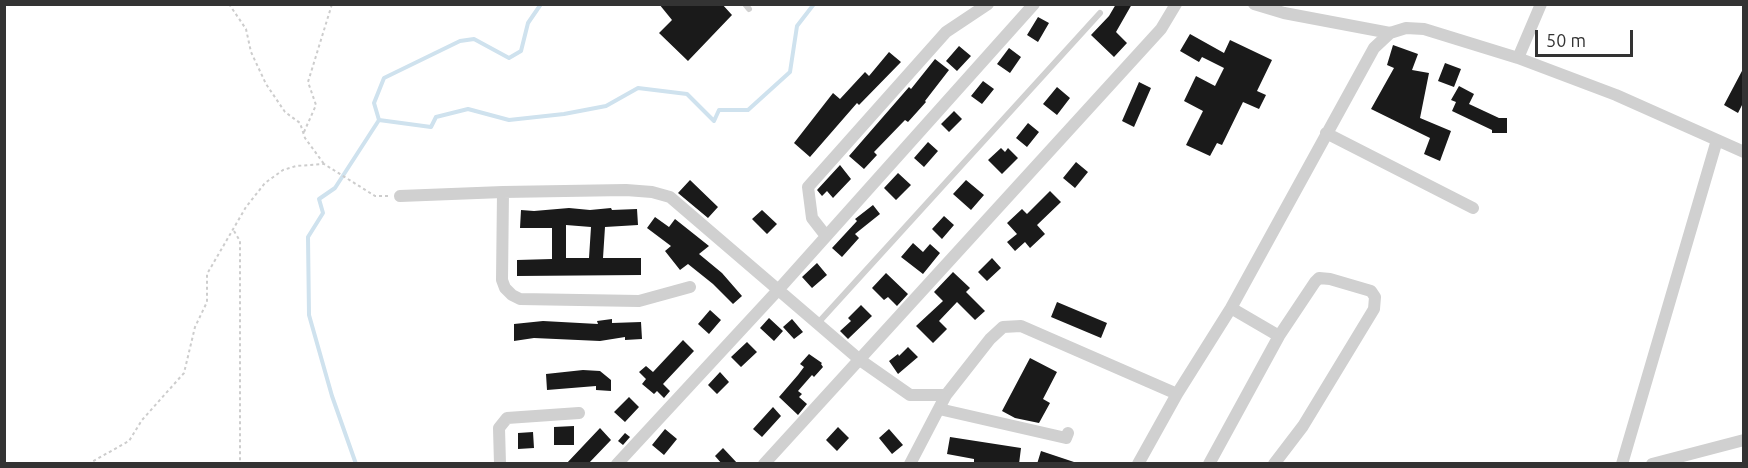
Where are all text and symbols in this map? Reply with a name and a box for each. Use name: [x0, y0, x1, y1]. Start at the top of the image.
scale bar: [1538, 18, 1636, 56]
text: 50 m: [1546, 30, 1586, 50]

